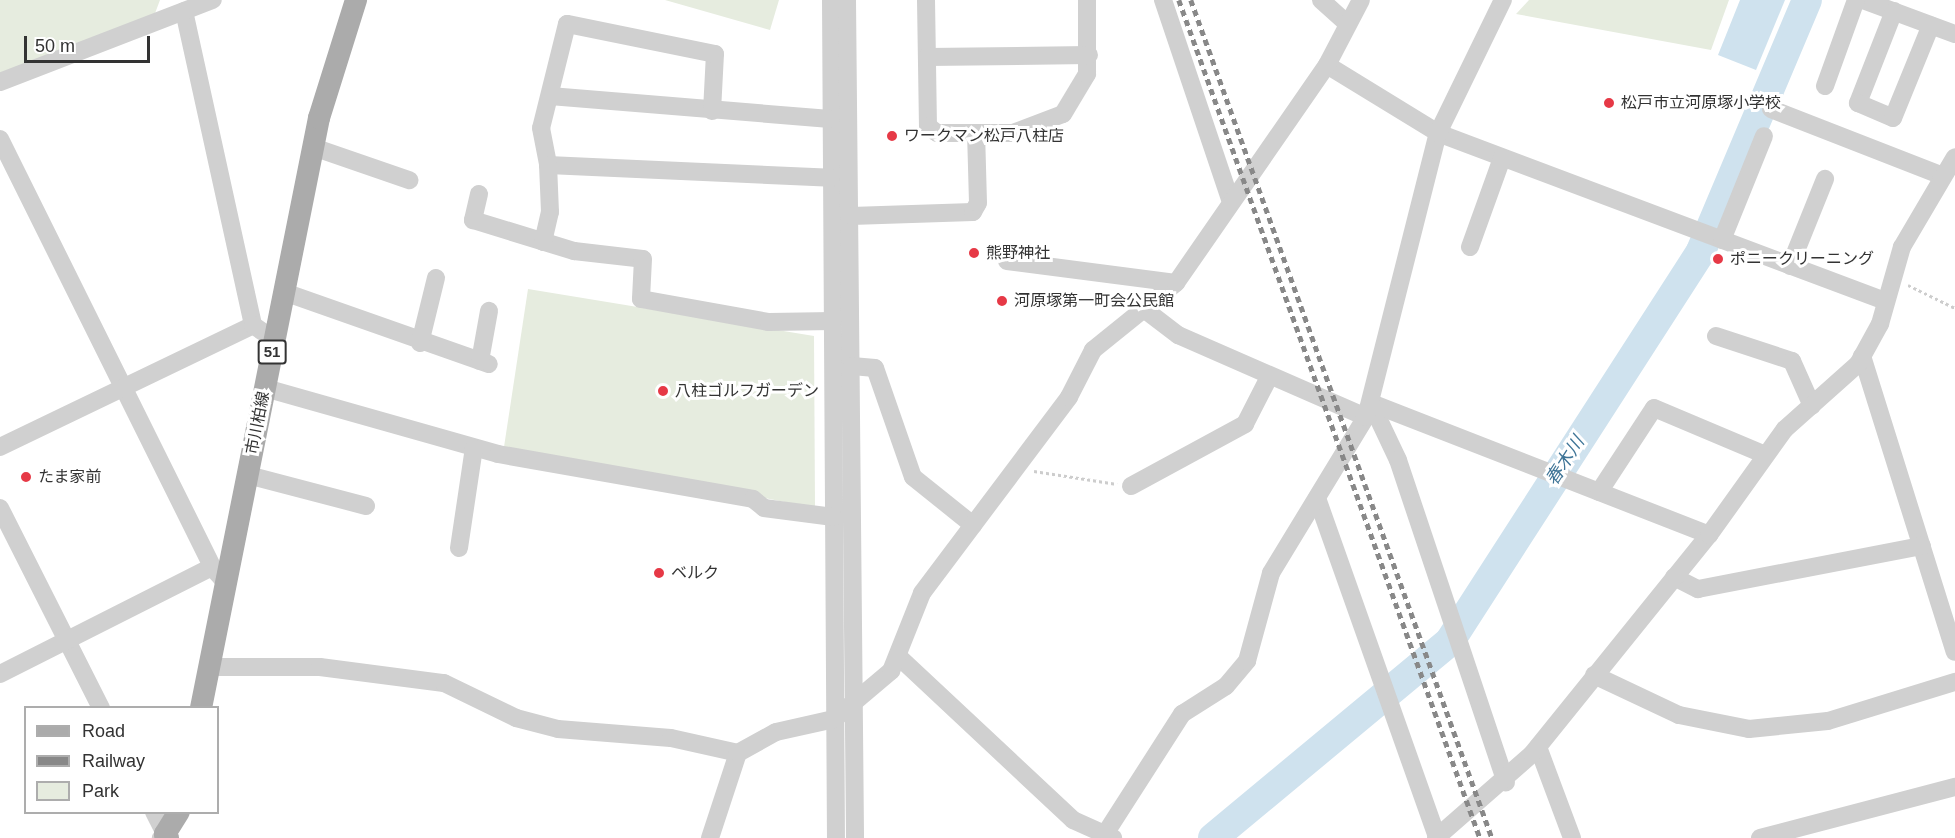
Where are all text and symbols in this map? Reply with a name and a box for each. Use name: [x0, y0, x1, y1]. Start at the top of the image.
scale bar: [27, 24, 153, 62]
text: 50 m: [35, 36, 75, 56]
place label: 松戸市立河原塚小学校: [1621, 93, 1781, 113]
marker: 松戸市立河原塚小学校: [1602, 96, 1616, 110]
place label: ワークマン松戸八柱店: [904, 126, 1064, 146]
marker: ワークマン松戸八柱店: [885, 129, 899, 143]
place label: 熊野神社: [986, 243, 1050, 263]
marker: 熊野神社: [967, 246, 981, 260]
place label: ポニークリーニング: [1730, 249, 1874, 269]
marker: ポニークリーニング: [1711, 252, 1725, 266]
place label: 河原塚第一町会公民館: [1014, 291, 1174, 311]
marker: 河原塚第一町会公民館: [995, 294, 1009, 308]
road number: 51: [257, 340, 287, 364]
place label: 八柱ゴルフガーデン: [675, 381, 819, 401]
marker: 八柱ゴルフガーデン: [656, 384, 670, 398]
street label: 市川柏線: [242, 390, 274, 456]
water label: 春木川: [1541, 432, 1589, 490]
place label: たま家前: [38, 467, 102, 487]
marker: たま家前: [19, 470, 33, 484]
place label: ベルク: [671, 563, 719, 583]
marker: ベルク: [652, 566, 666, 580]
legend: [24, 706, 219, 814]
text: Road: [82, 721, 125, 741]
text: Railway: [82, 751, 145, 771]
text: Park: [82, 781, 119, 801]

